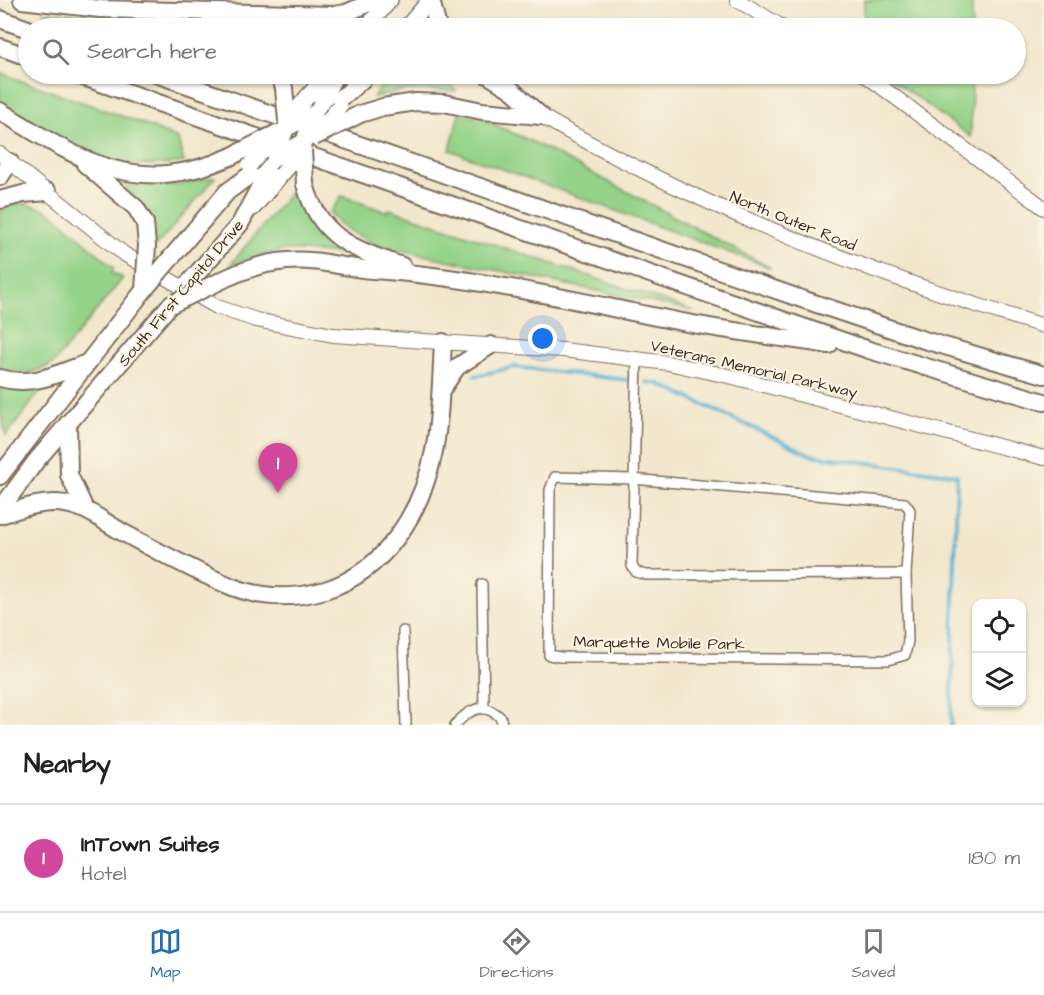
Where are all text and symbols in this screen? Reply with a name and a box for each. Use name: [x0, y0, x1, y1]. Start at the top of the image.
search box: [18, 18, 1026, 84]
icon: search: [39, 35, 72, 68]
text: Search here: [87, 36, 217, 67]
street label: North Outer Road: [726, 186, 860, 256]
street label: South First Capitol Drive: [113, 215, 249, 371]
your location: [528, 324, 557, 353]
street label: Veterans Memorial Parkway: [648, 334, 860, 405]
pin: 1: [258, 444, 298, 493]
map controls: [972, 599, 1026, 707]
button: locate: [972, 599, 1026, 653]
street label: Marquette Mobile Park: [573, 631, 745, 655]
button: layers: [972, 653, 1026, 707]
text: Nearby: [24, 746, 111, 782]
text: InTown Suites: [81, 829, 220, 860]
text: 1: [42, 844, 45, 872]
text: 180 m: [968, 844, 1020, 872]
text: Hotel: [81, 860, 126, 888]
tab: Map: [149, 925, 182, 983]
tab: Directions: [480, 925, 554, 983]
tab: Saved: [852, 925, 895, 983]

